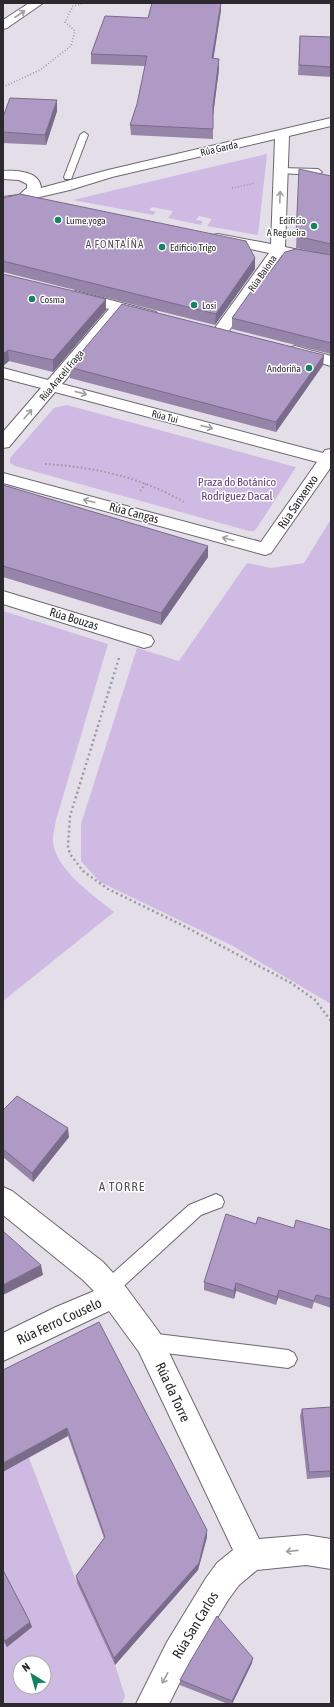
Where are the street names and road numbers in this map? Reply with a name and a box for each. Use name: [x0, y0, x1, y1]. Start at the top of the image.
street label: Rúa Garda: [199, 139, 239, 158]
street label: Rúa Baiona: [246, 253, 279, 294]
street label: Rúa Araceli Fraga: [37, 348, 86, 403]
street label: Rúa Tui: [150, 408, 179, 425]
street label: Rúa Sanxenxo: [275, 472, 321, 532]
street label: Rúa Cangas: [108, 500, 160, 526]
street label: Rúa Bouzas: [48, 605, 100, 633]
street label: Rúa Ferro Couselo: [14, 1294, 104, 1348]
street label: Rúa da Torre: [152, 1360, 194, 1424]
street label: Rúa San Carlos: [169, 1589, 221, 1661]

